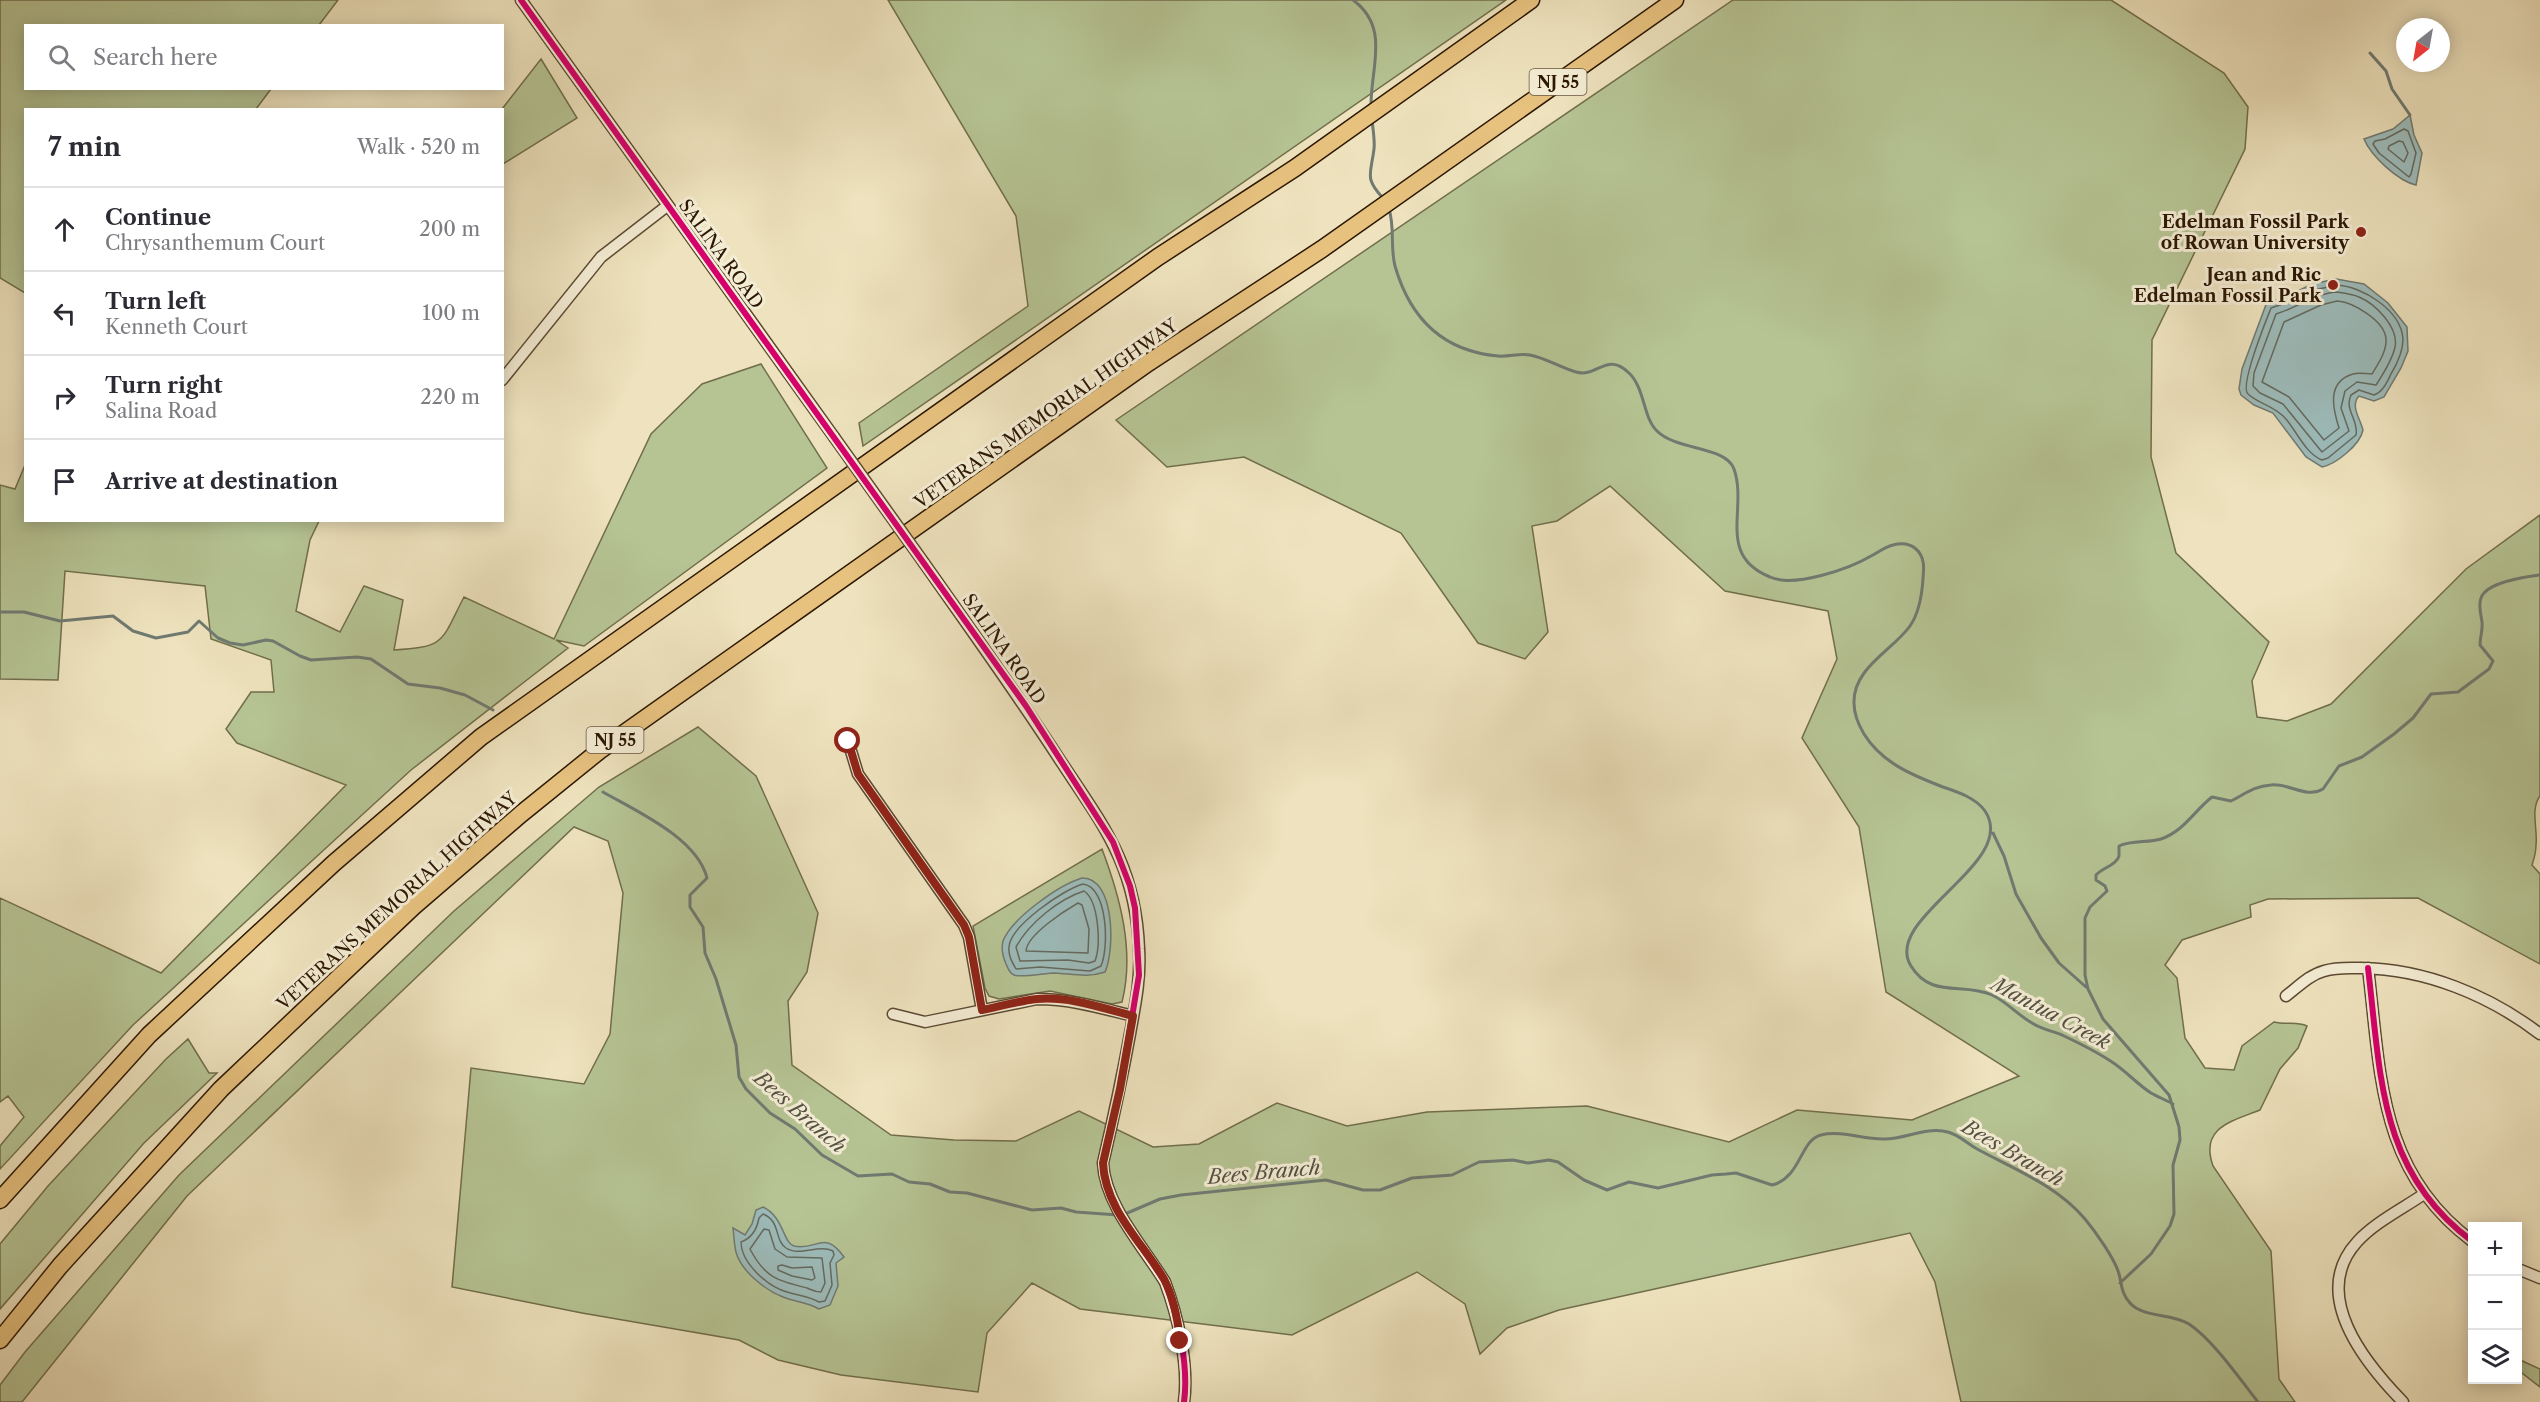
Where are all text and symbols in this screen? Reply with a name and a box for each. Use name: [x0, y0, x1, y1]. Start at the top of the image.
north arrow: [2396, 18, 2450, 72]
search box: [24, 24, 504, 90]
icon: search: [45, 41, 78, 74]
text: Search here: [93, 44, 218, 71]
road number: NJ 55: [1530, 69, 1586, 95]
text: 7 min: [48, 131, 121, 163]
text: Walk · 520 m: [357, 135, 480, 159]
street label: SALINA ROAD: [674, 195, 768, 313]
text: Continue: [105, 204, 211, 231]
place label: Edelman Fossil Park of Rowan University: [2161, 211, 2350, 254]
icon: ahead: [48, 213, 81, 246]
text: 200 m: [419, 217, 480, 241]
marker: Edelman Fossil Park of Rowan University: [2354, 225, 2368, 239]
text: Chrysanthemum Court: [105, 231, 325, 255]
place label: Jean and Ric Edelman Fossil Park: [2134, 264, 2322, 307]
marker: Jean and Ric Edelman Fossil Park: [2326, 278, 2340, 292]
text: Turn left: [105, 288, 206, 315]
icon: left: [48, 297, 81, 330]
text: 100 m: [422, 301, 480, 325]
street label: VETERANS MEMORIAL HIGHWAY: [909, 314, 1183, 514]
text: Kenneth Court: [105, 315, 248, 339]
text: Turn right: [105, 372, 223, 399]
icon: right: [48, 381, 81, 414]
text: 220 m: [420, 385, 480, 409]
text: Salina Road: [105, 399, 217, 423]
icon: arrive: [48, 465, 81, 498]
text: Arrive at destination: [105, 468, 338, 495]
street label: SALINA ROAD: [958, 589, 1050, 709]
road number: NJ 55: [586, 727, 644, 753]
route start: [834, 727, 860, 753]
street label: VETERANS MEMORIAL HIGHWAY: [272, 786, 523, 1016]
water label: Mantua Creek: [1986, 971, 2115, 1055]
water label: Bees Branch: [748, 1065, 850, 1158]
water label: Bees Branch: [1956, 1113, 2068, 1192]
water label: Bees Branch: [1205, 1155, 1321, 1189]
map controls: [2468, 1222, 2522, 1384]
button: +: [2468, 1222, 2522, 1276]
button: −: [2468, 1276, 2522, 1330]
route end: [1166, 1327, 1192, 1353]
button: layers: [2468, 1330, 2522, 1384]

